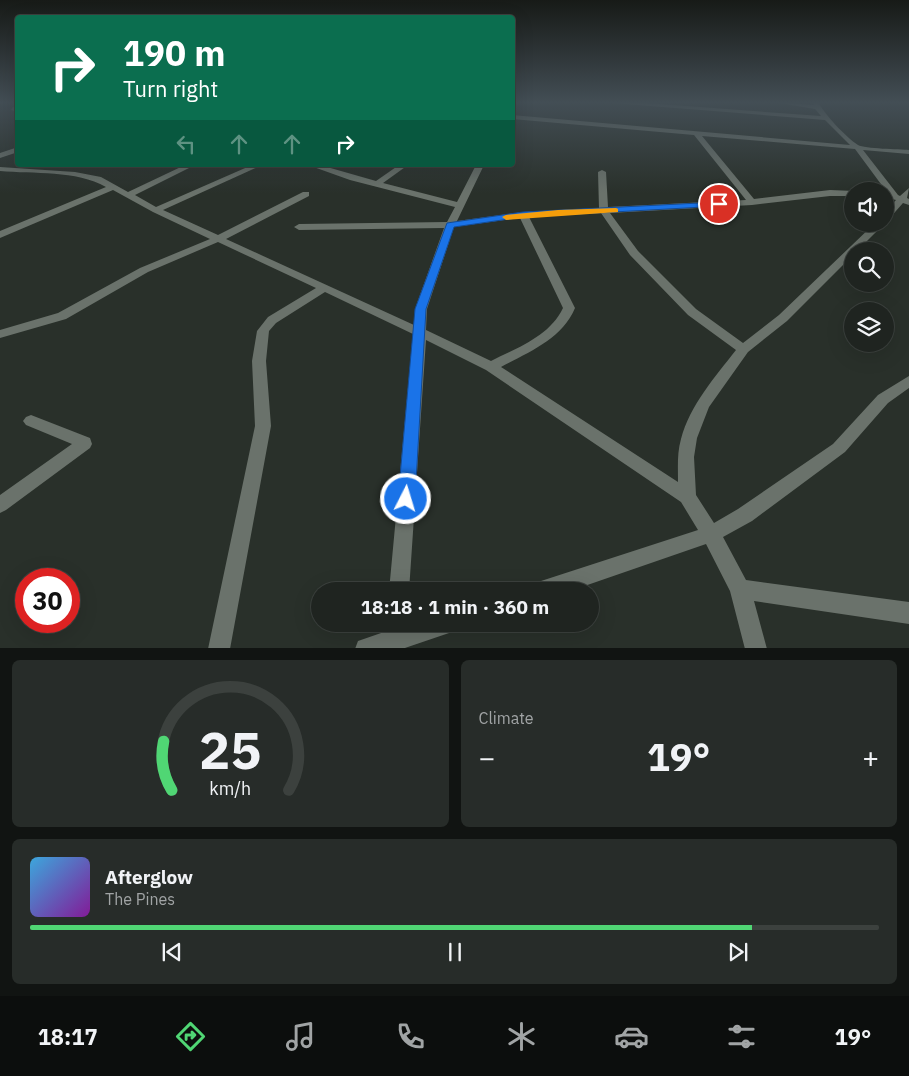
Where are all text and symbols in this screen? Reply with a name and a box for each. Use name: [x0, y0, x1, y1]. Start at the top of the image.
text: 190 m: [123, 30, 226, 76]
icon: right: [40, 35, 105, 100]
text: Turn right: [123, 74, 218, 103]
icon: left: [172, 130, 200, 158]
icon: ahead: [225, 130, 253, 158]
icon: ahead: [278, 130, 306, 158]
icon: right: [331, 130, 359, 158]
map controls: [844, 182, 894, 352]
button: sound: [844, 182, 894, 232]
pin: [698, 183, 740, 225]
icon: arrive: [705, 190, 733, 218]
button: search: [844, 242, 894, 292]
button: layers: [844, 302, 894, 352]
position arrow: [379, 472, 431, 524]
speed limit sign: 30: [15, 568, 80, 633]
text: 18:18 · 1 min · 360 m: [361, 595, 549, 619]
text: Climate: [479, 708, 534, 728]
text: 25: [199, 716, 261, 783]
text: 19°: [647, 732, 710, 781]
text: −: [479, 739, 495, 776]
text: +: [862, 739, 879, 776]
text: km/h: [209, 777, 251, 800]
text: Afterglow: [105, 865, 193, 889]
text: The Pines: [105, 889, 175, 909]
icon: previous: [158, 938, 186, 966]
icon: pause: [441, 938, 469, 966]
icon: next: [724, 938, 752, 966]
icon: directions: [173, 1019, 208, 1054]
icon: music: [283, 1019, 318, 1054]
icon: phone: [393, 1019, 428, 1054]
icon: climate: [504, 1019, 539, 1054]
icon: car: [614, 1019, 649, 1054]
icon: filters: [724, 1019, 759, 1054]
text: 18:17: [38, 1022, 98, 1051]
text: 19°: [835, 1022, 871, 1051]

